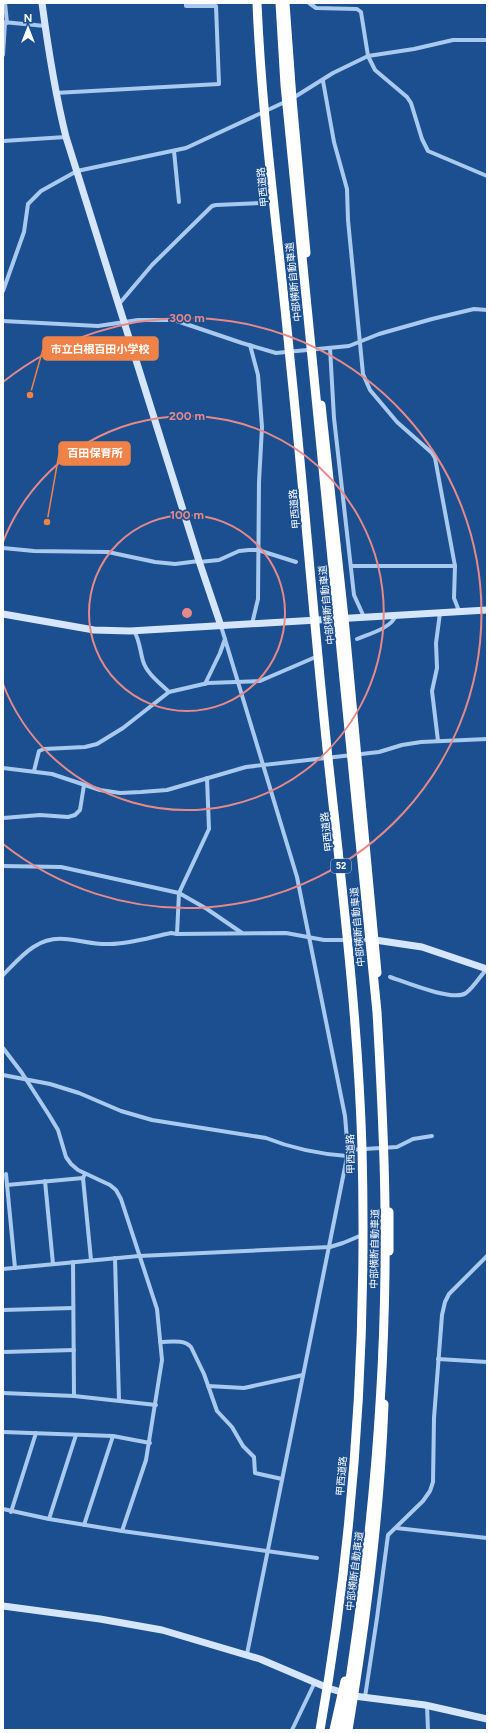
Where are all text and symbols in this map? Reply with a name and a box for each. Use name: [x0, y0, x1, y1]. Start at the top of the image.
north arrow: [8, 8, 48, 48]
text: N: [24, 12, 32, 25]
street label: 甲西道路: [254, 166, 271, 208]
street label: 中部横断自動車道: [283, 241, 304, 322]
text: 300 m: [169, 311, 205, 325]
callout: 市立白根百田小学校: [43, 337, 158, 360]
text: 市立白根百田小学校: [51, 343, 150, 356]
text: 200 m: [169, 409, 205, 423]
callout: 百田保育所: [59, 442, 130, 465]
text: 百田保育所: [68, 447, 123, 460]
street label: 甲西道路: [286, 488, 303, 529]
text: 100 m: [170, 508, 204, 522]
street label: 中部横断自動車道: [316, 564, 337, 645]
centre of rings: [180, 606, 194, 620]
street label: 甲西道路: [318, 811, 335, 853]
road number: 52: [331, 859, 351, 873]
street label: 中部横断自動車道: [348, 887, 367, 967]
street label: 甲西道路: [344, 1134, 357, 1174]
street label: 中部横断自動車道: [367, 1209, 382, 1289]
street label: 甲西道路: [333, 1456, 350, 1497]
street label: 中部横断自動車道: [343, 1531, 366, 1612]

